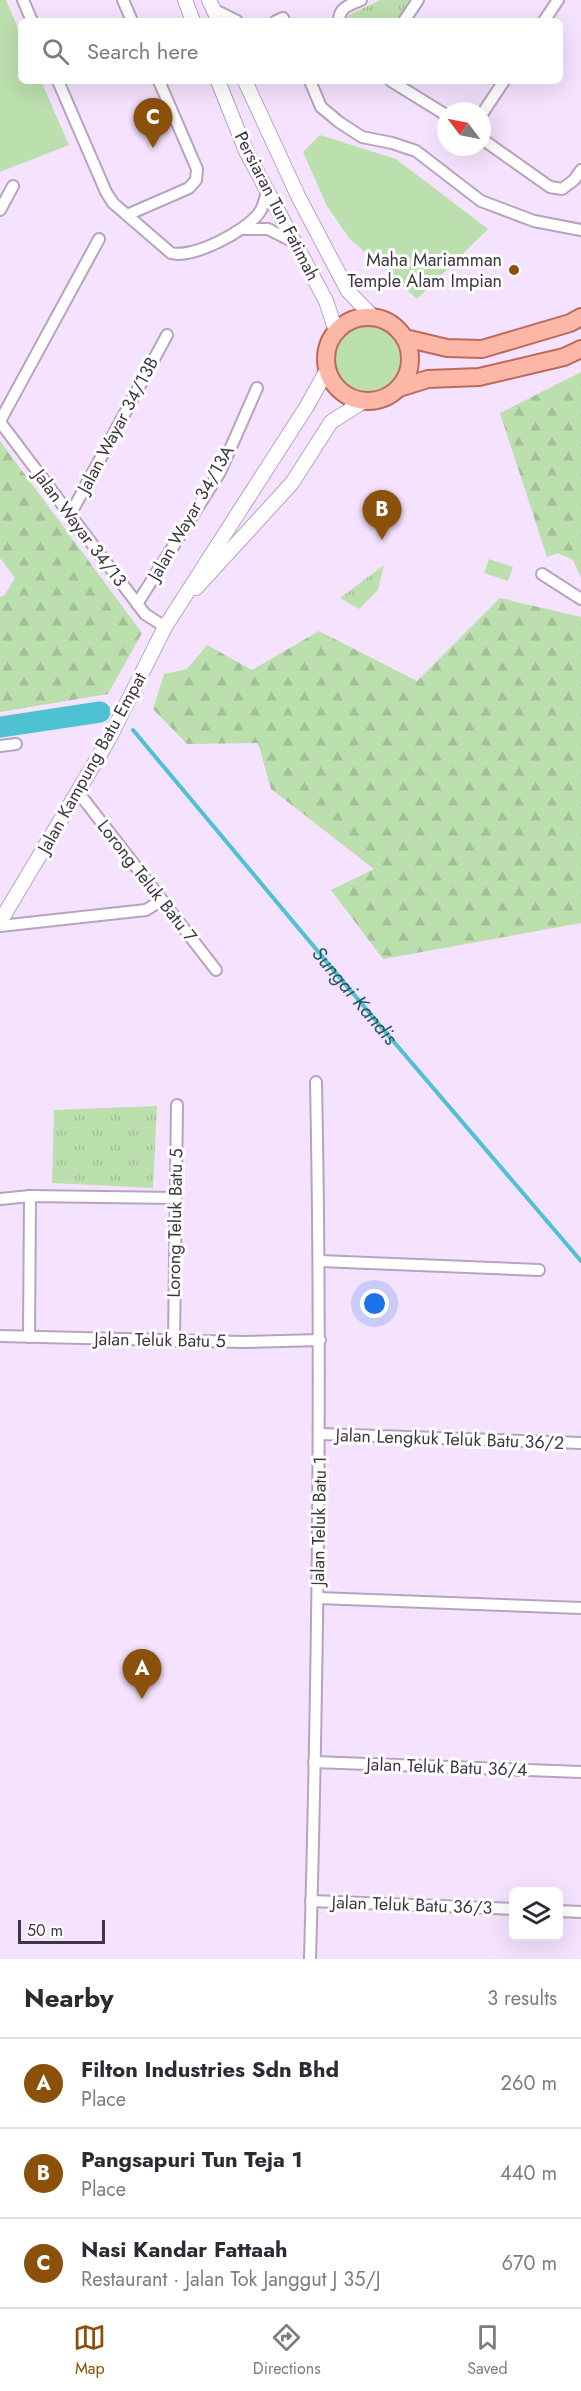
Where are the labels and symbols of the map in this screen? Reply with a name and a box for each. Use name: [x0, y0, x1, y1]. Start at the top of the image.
pin: C: [134, 98, 172, 148]
north arrow: [437, 102, 491, 156]
street label: Persiaran Tun Fatimah: [228, 127, 326, 285]
place label: Maha Mariamman Temple Alam Impian: [347, 247, 502, 294]
marker: Maha Mariamman Temple Alam Impian: [507, 263, 521, 277]
street label: Jalan Wayar 34/13B: [70, 352, 165, 500]
street label: Jalan Wayar 34/13A: [141, 440, 240, 587]
street label: Jalan Wayar 34/13: [26, 462, 133, 592]
pin: B: [362, 490, 401, 540]
street label: Jalan Kampung Batu Empat: [30, 667, 153, 860]
street label: Lorong Teluk Batu 7: [91, 814, 203, 948]
water label: Sungai Kandis: [305, 940, 404, 1051]
street label: Lorong Teluk Batu 5: [161, 1148, 189, 1298]
your location: [360, 1289, 389, 1318]
street label: Jalan Teluk Batu 5: [92, 1326, 226, 1354]
street label: Jalan Lengkuk Teluk Batu 36/2: [333, 1422, 565, 1456]
street label: Jalan Teluk Batu 1: [305, 1456, 333, 1588]
pin: A: [122, 1650, 162, 1699]
street label: Jalan Teluk Batu 36/4: [364, 1751, 528, 1783]
street label: Jalan Teluk Batu 36/3: [329, 1889, 493, 1921]
scale bar: [18, 1917, 105, 1944]

